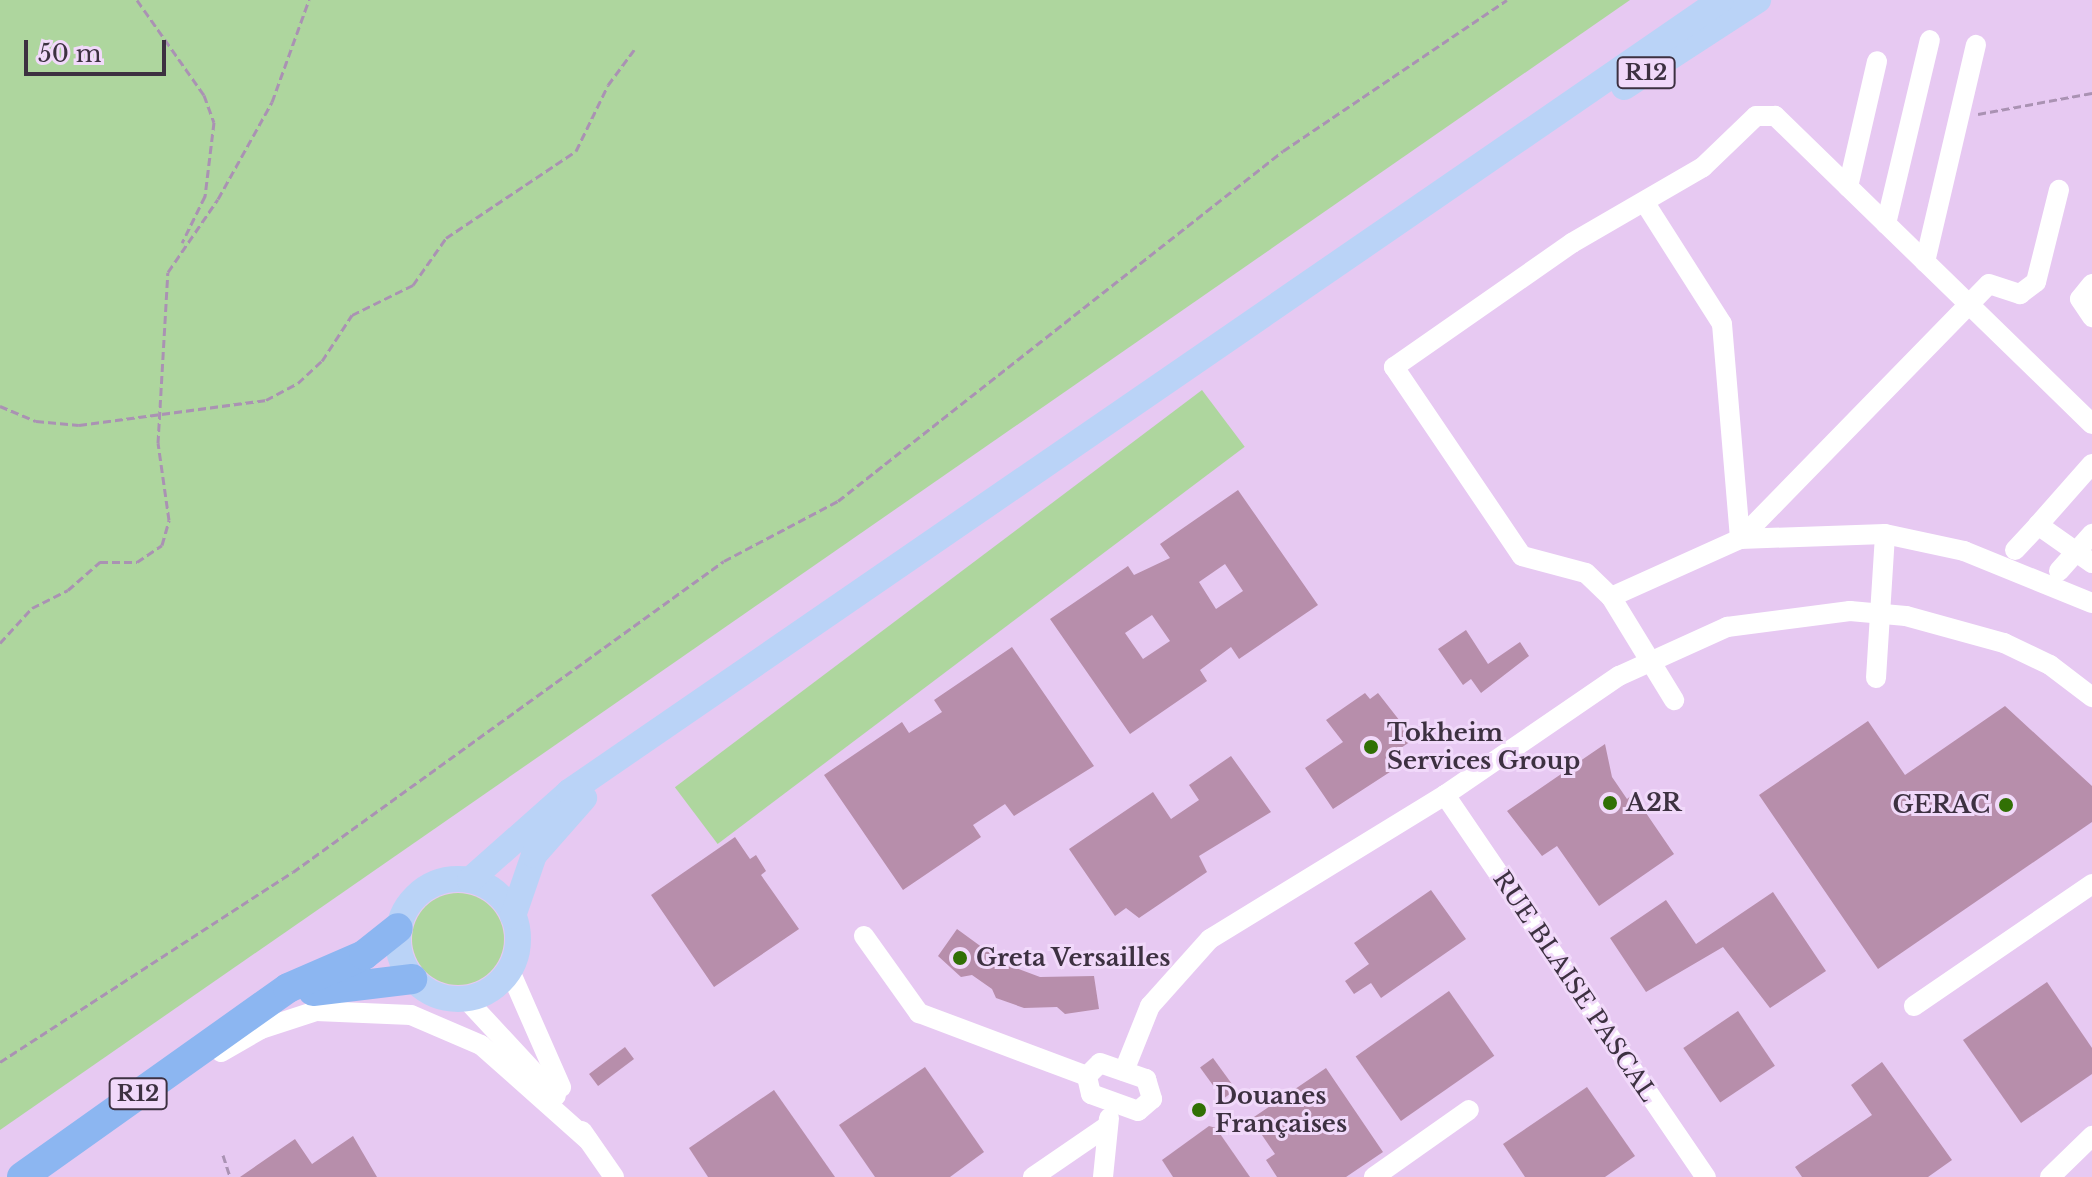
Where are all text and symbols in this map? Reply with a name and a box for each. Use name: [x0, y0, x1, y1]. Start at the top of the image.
scale bar: [28, 24, 170, 74]
text: 50 m: [38, 39, 101, 68]
road number: R12: [1616, 55, 1676, 91]
place label: Tokheim Services Group: [1387, 719, 1580, 775]
marker: Tokheim Services Group: [1362, 738, 1380, 756]
place label: A2R: [1626, 789, 1681, 817]
place label: GERAC: [1892, 791, 1990, 819]
marker: A2R: [1601, 794, 1619, 812]
marker: GERAC: [1997, 796, 2015, 814]
street label: RUE BLAISE PASCAL: [1487, 865, 1663, 1107]
place label: Greta Versailles: [976, 944, 1171, 972]
marker: Greta Versailles: [951, 949, 969, 967]
road number: R12: [108, 1076, 168, 1112]
place label: Douanes Françaises: [1215, 1082, 1347, 1138]
marker: Douanes Françaises: [1190, 1101, 1208, 1119]

